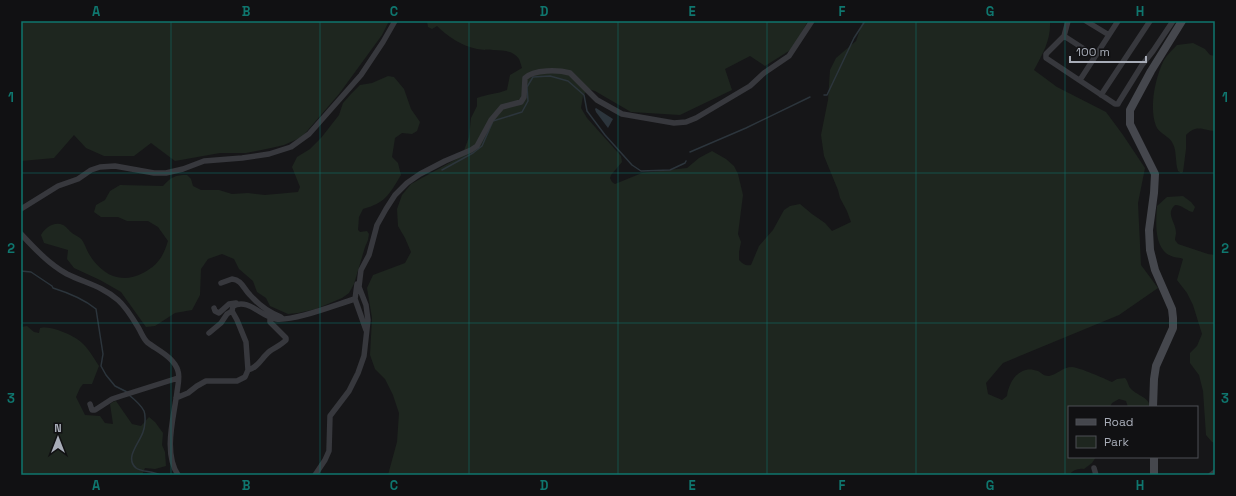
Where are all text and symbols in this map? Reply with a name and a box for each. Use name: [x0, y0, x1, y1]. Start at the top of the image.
text: A: [92, 3, 101, 20]
text: B: [242, 3, 251, 20]
text: C: [390, 3, 398, 20]
text: D: [540, 3, 549, 20]
text: E: [688, 3, 696, 20]
text: F: [839, 3, 846, 20]
text: G: [986, 3, 994, 20]
text: H: [1136, 3, 1144, 20]
scale bar: [1070, 38, 1146, 64]
text: 100 m: [1076, 44, 1110, 60]
text: 1: [8, 89, 14, 106]
text: 1: [1222, 89, 1228, 106]
text: 2: [7, 240, 15, 257]
text: 2: [1221, 240, 1229, 257]
text: 3: [7, 390, 15, 407]
text: 3: [1221, 390, 1229, 407]
legend: [1068, 406, 1198, 458]
text: Road: [1104, 414, 1133, 430]
north arrow: [38, 418, 78, 458]
text: N: [54, 421, 62, 435]
text: Park: [1104, 434, 1129, 450]
text: A: [92, 477, 101, 494]
text: B: [242, 477, 251, 494]
text: C: [390, 477, 398, 494]
text: D: [540, 477, 549, 494]
text: E: [688, 477, 696, 494]
text: F: [839, 477, 846, 494]
text: G: [986, 477, 994, 494]
text: H: [1136, 477, 1144, 494]

